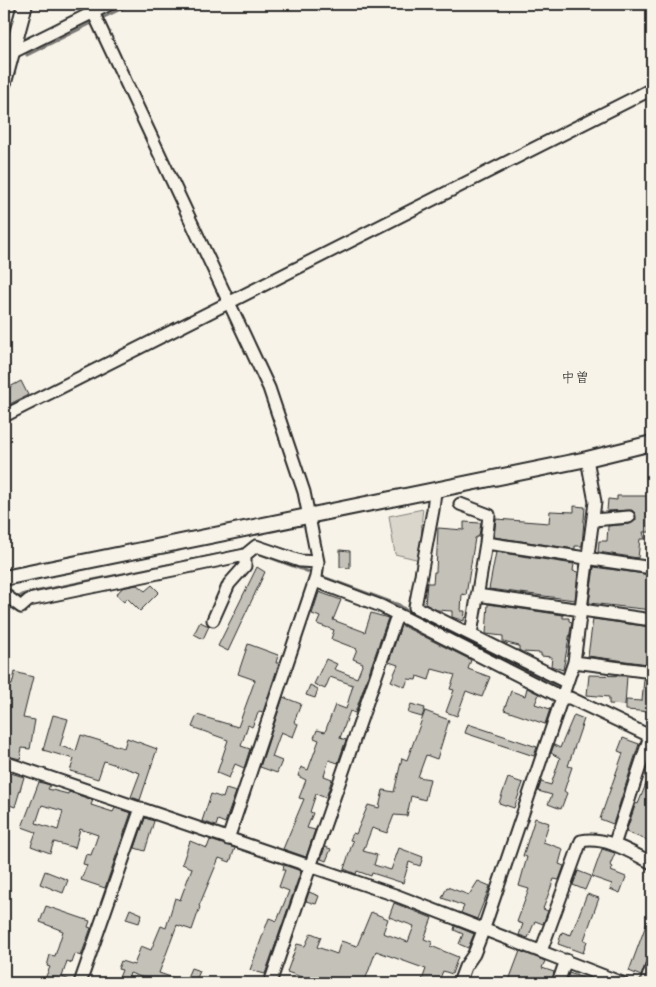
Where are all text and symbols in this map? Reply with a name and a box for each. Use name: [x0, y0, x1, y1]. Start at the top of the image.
district label: 中曽: [561, 367, 589, 389]

